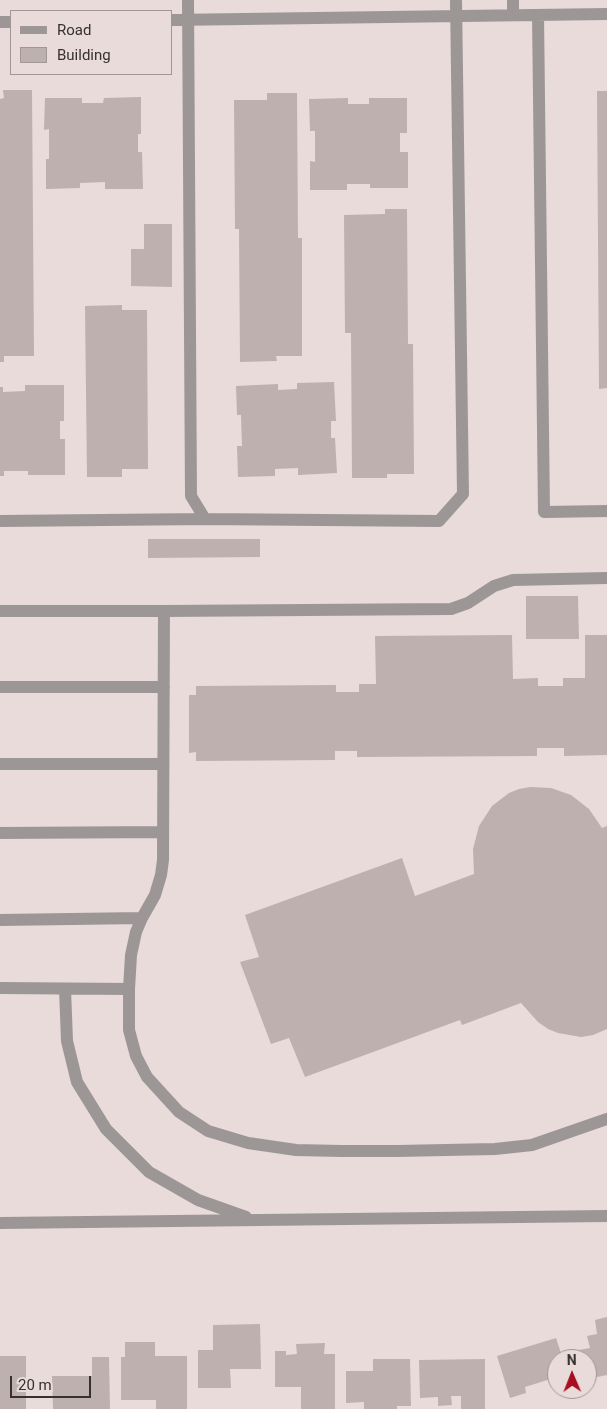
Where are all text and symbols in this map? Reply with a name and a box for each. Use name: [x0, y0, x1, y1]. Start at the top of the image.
legend: [10, 10, 172, 75]
text: Road: [57, 21, 91, 39]
text: Building: [57, 46, 111, 64]
north arrow: [547, 1349, 597, 1399]
text: N: [567, 1352, 577, 1368]
scale bar: [12, 1366, 94, 1398]
text: 20 m: [18, 1376, 52, 1394]

